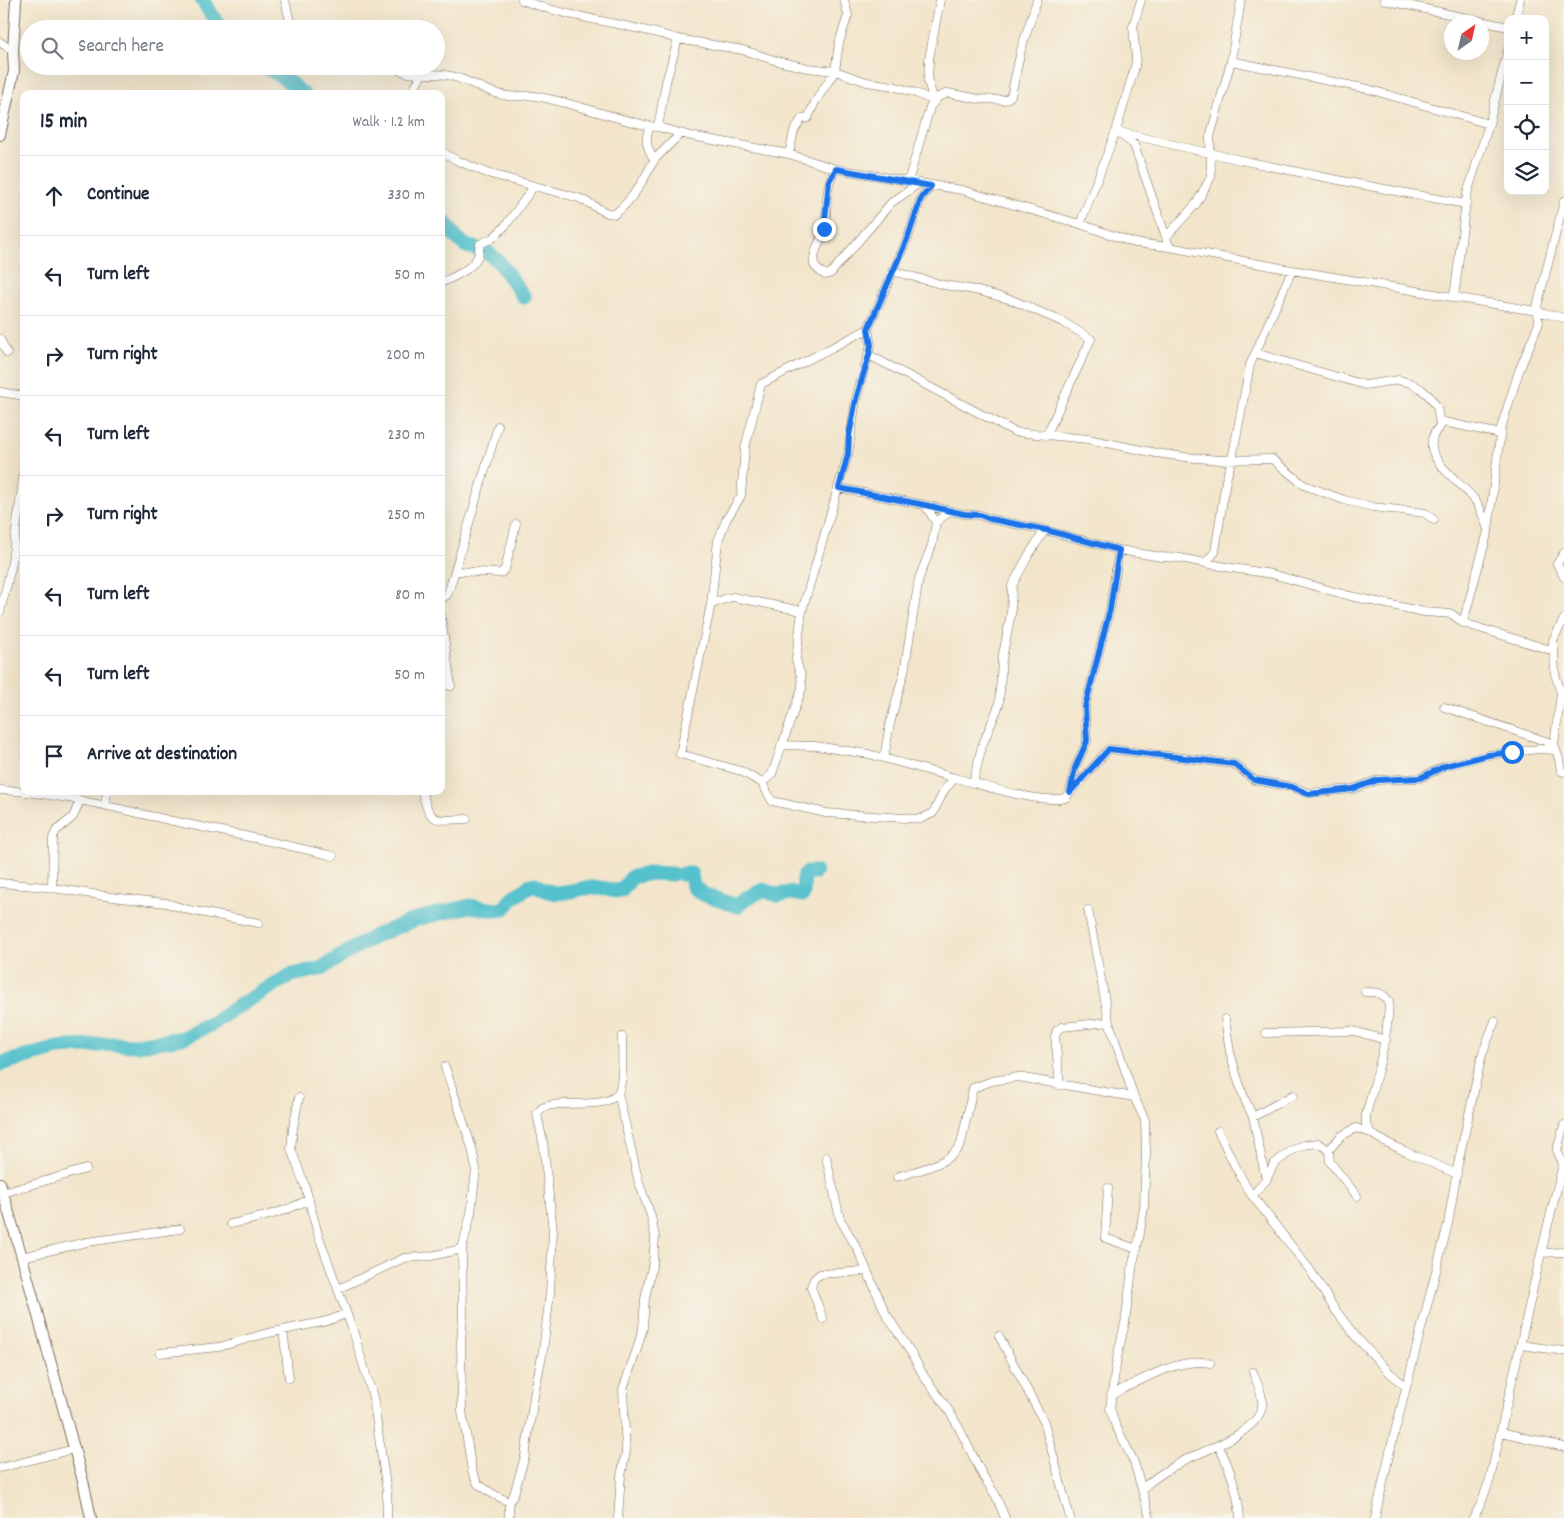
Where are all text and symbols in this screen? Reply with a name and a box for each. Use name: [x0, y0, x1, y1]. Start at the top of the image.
north arrow: [1444, 15, 1489, 60]
map controls: [1504, 15, 1549, 195]
button: +: [1504, 15, 1549, 60]
search box: [20, 20, 445, 75]
icon: search: [38, 34, 66, 62]
text: Search here: [78, 34, 164, 61]
button: −: [1504, 60, 1549, 105]
button: locate: [1504, 105, 1549, 150]
text: 15 min: [40, 108, 87, 138]
text: Walk · 1.2 km: [353, 111, 425, 134]
button: layers: [1504, 150, 1549, 195]
icon: ahead: [40, 182, 68, 210]
text: Continue: [87, 182, 149, 209]
text: 330 m: [387, 184, 425, 207]
route end: [813, 218, 836, 241]
icon: left: [40, 262, 68, 290]
text: Turn left: [87, 262, 150, 289]
text: 50 m: [394, 264, 425, 287]
icon: right: [40, 342, 68, 370]
text: Turn right: [87, 342, 158, 369]
text: 200 m: [386, 344, 425, 367]
icon: left: [40, 422, 68, 450]
text: Turn left: [87, 422, 150, 449]
text: 230 m: [388, 424, 425, 447]
icon: right: [40, 502, 68, 530]
text: Turn right: [87, 502, 158, 529]
text: 250 m: [387, 504, 425, 527]
icon: left: [40, 582, 68, 610]
text: Turn left: [87, 582, 150, 609]
text: 80 m: [395, 584, 425, 607]
icon: left: [40, 662, 68, 690]
text: Turn left: [87, 662, 150, 689]
text: 50 m: [394, 664, 425, 687]
route start: [1501, 741, 1524, 764]
icon: arrive: [40, 742, 68, 770]
text: Arrive at destination: [87, 742, 237, 769]

